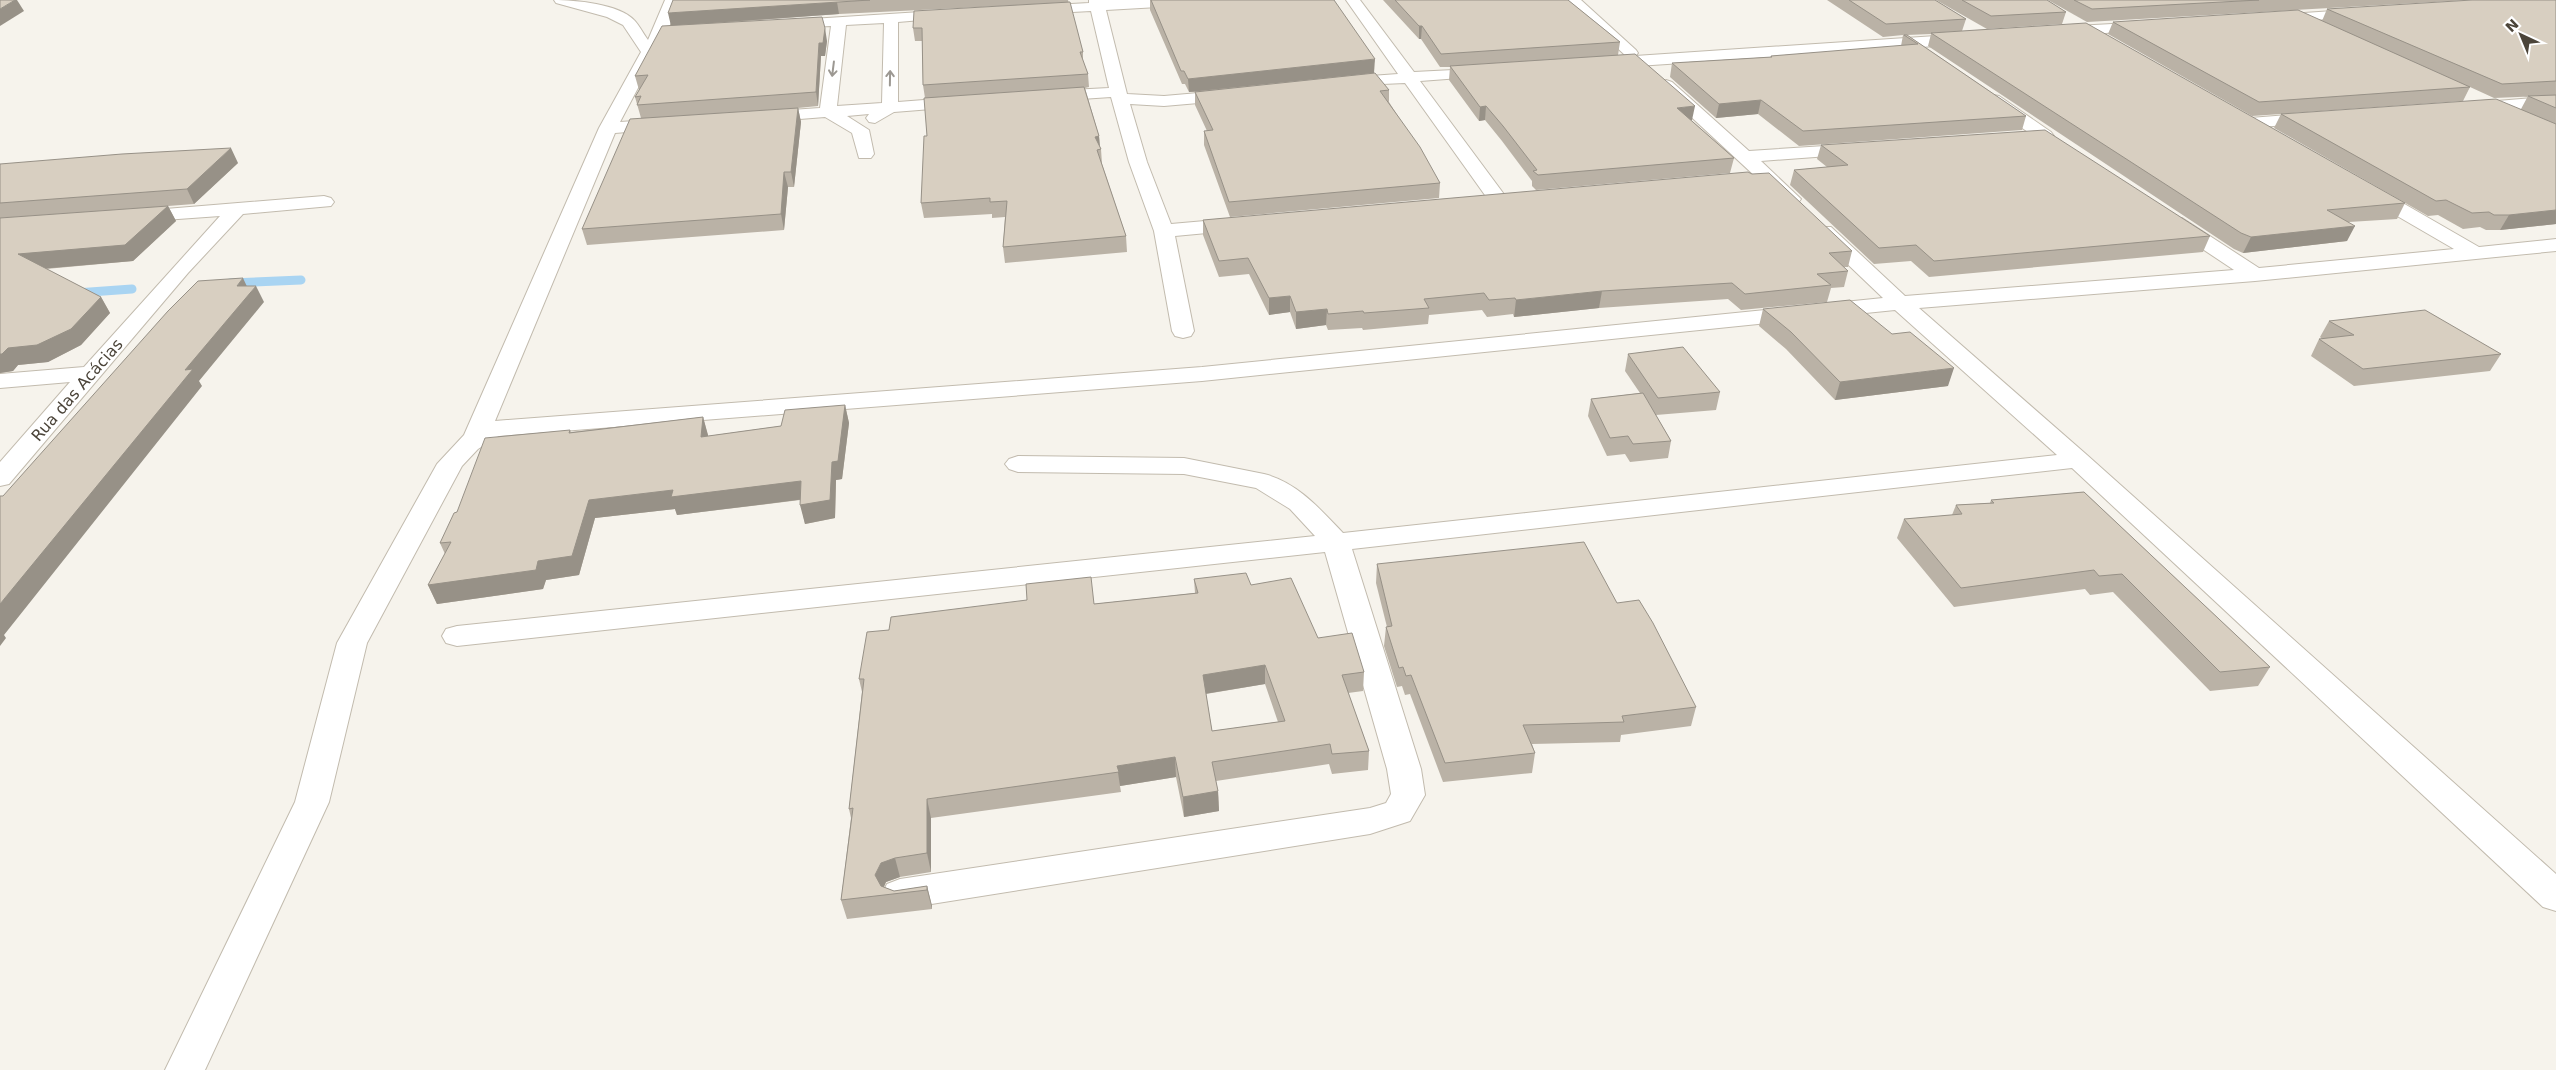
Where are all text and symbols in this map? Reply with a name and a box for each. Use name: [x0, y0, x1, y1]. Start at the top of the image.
north arrow: [2496, 10, 2546, 60]
text: N: [2502, 16, 2522, 35]
one-way arrow: [828, 60, 838, 76]
one-way arrow: [885, 70, 895, 86]
street label: Rua das Acácias: [27, 335, 127, 445]

